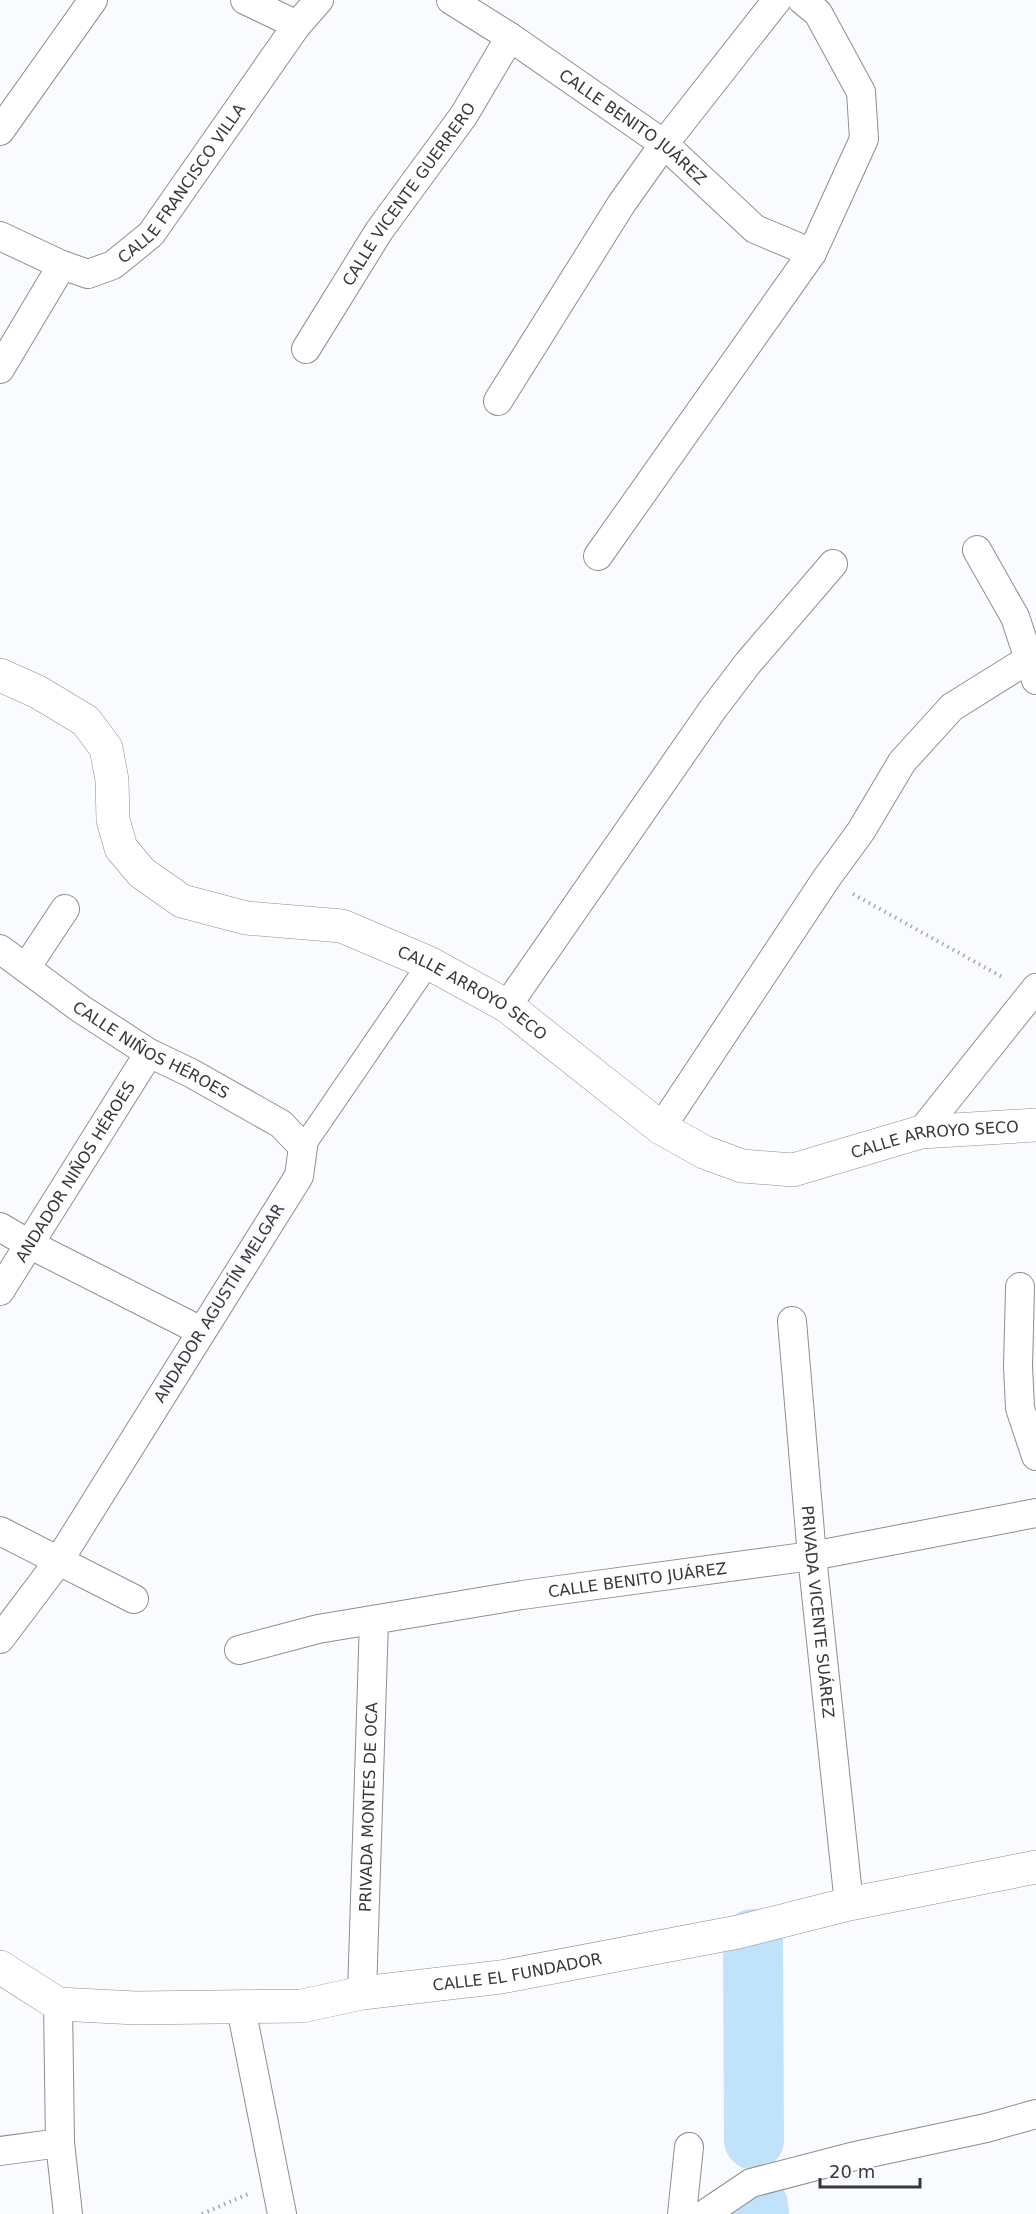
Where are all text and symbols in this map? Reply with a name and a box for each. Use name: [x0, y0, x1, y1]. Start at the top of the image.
street label: CALLE BENITO JUÁREZ: [556, 65, 711, 188]
street label: CALLE VICENTE GUERRERO: [338, 99, 479, 289]
street label: CALLE FRANCISCO VILLA: [114, 100, 249, 267]
street label: CALLE ARROYO SECO: [395, 941, 551, 1044]
street label: CALLE NIÑOS HÉROES: [69, 997, 233, 1102]
street label: ANDADOR NIÑOS HÉROES: [11, 1078, 139, 1265]
street label: CALLE ARROYO SECO: [848, 1117, 1019, 1162]
street label: ANDADOR AGUSTÍN MELGAR: [150, 1200, 288, 1406]
street label: PRIVADA VICENTE SUÁREZ: [798, 1505, 839, 1719]
street label: CALLE BENITO JUÁREZ: [547, 1558, 728, 1601]
street label: PRIVADA MONTES DE OCA: [355, 1702, 381, 1912]
street label: CALLE EL FUNDADOR: [432, 1949, 603, 1994]
scale bar: [820, 2151, 920, 2189]
text: 20 m: [829, 2161, 875, 2182]

